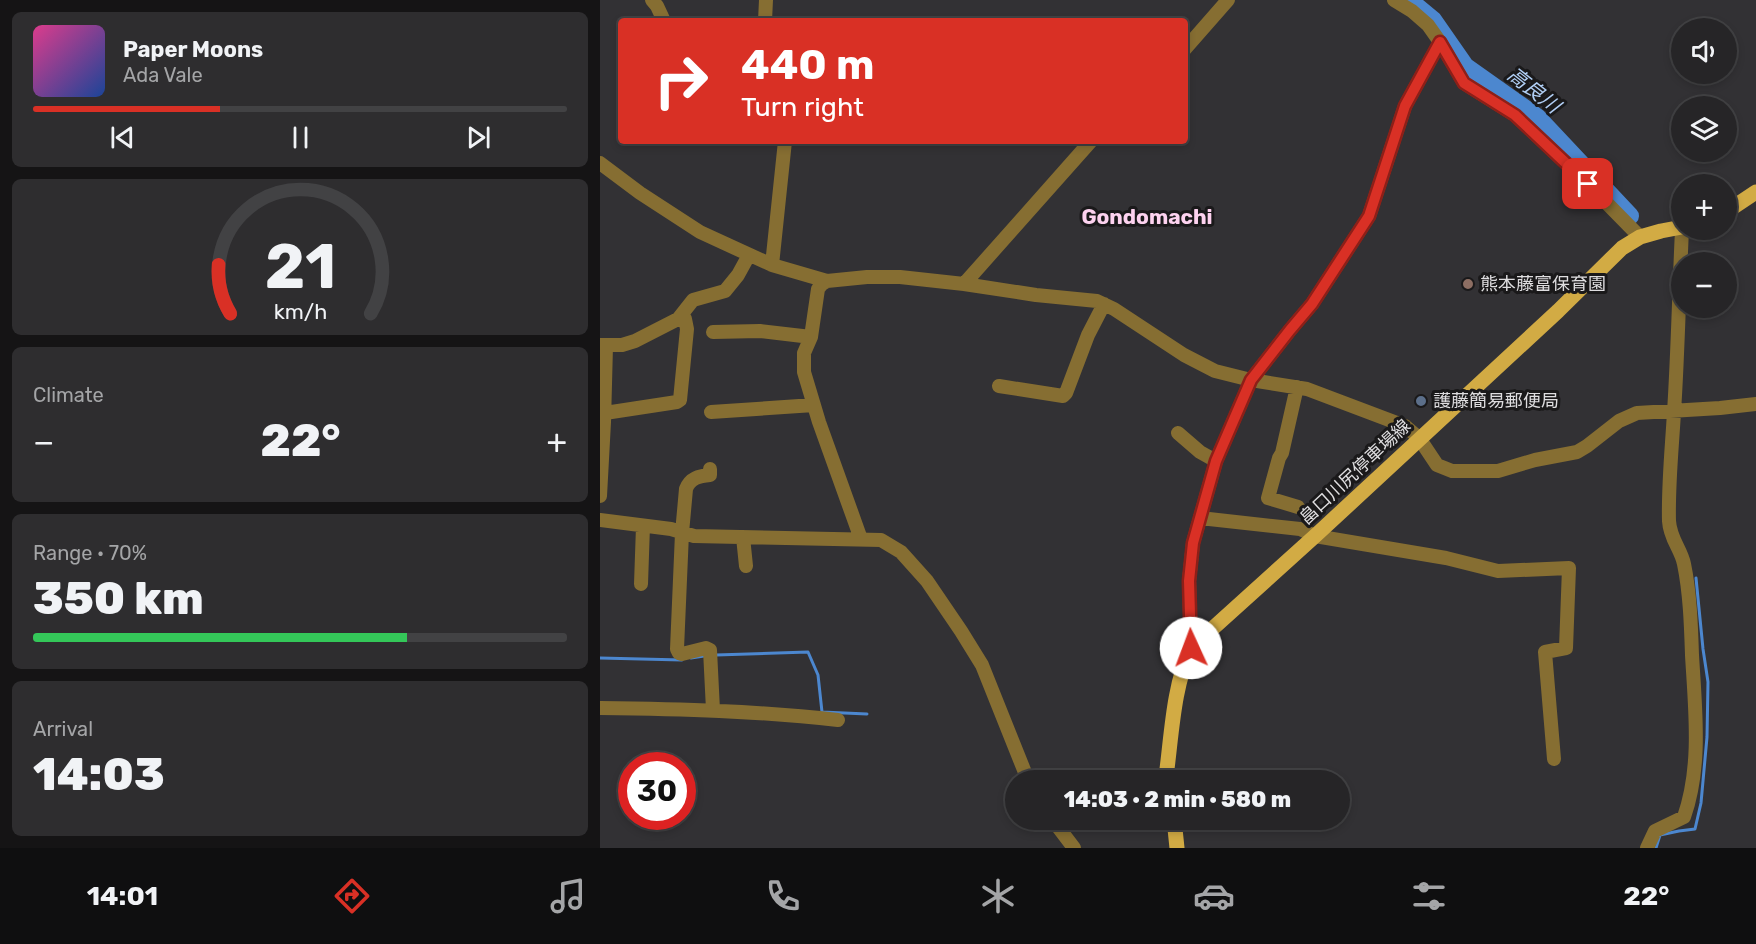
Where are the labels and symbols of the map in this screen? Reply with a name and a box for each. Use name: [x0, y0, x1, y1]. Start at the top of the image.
water label: 高良川: [1503, 62, 1567, 119]
pin: [1562, 158, 1613, 209]
district label: Gondomachi: [1081, 204, 1213, 229]
place label: 熊本藤富保育園: [1480, 273, 1606, 295]
marker: 熊本藤富保育園: [1461, 277, 1475, 291]
place label: 護藤簡易郵便局: [1433, 390, 1559, 412]
marker: 護藤簡易郵便局: [1414, 394, 1428, 408]
street label: 畠口川尻停車場線: [1295, 415, 1415, 529]
position arrow: [1159, 616, 1223, 680]
speed limit sign: 30: [618, 752, 696, 830]

